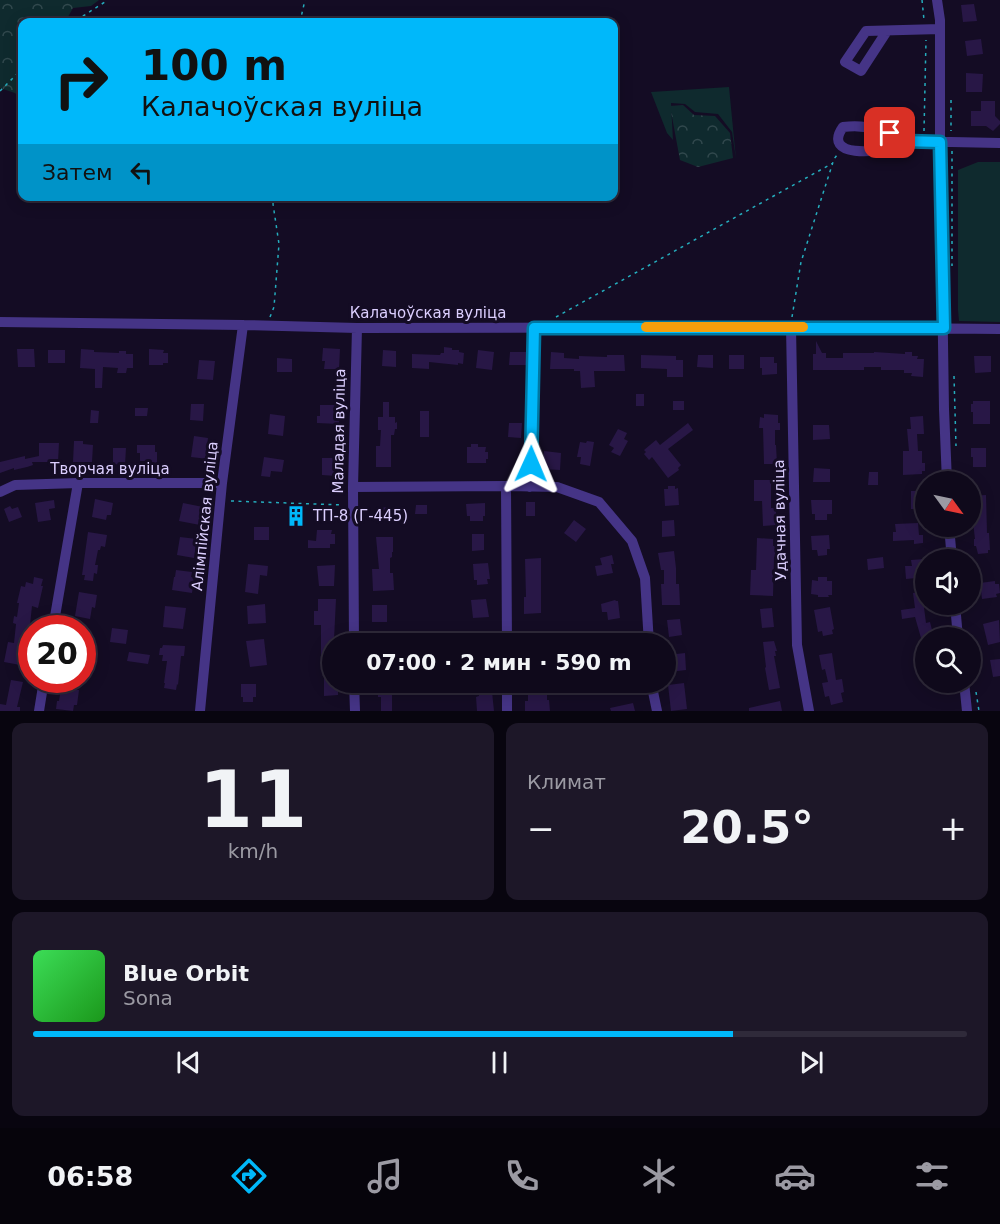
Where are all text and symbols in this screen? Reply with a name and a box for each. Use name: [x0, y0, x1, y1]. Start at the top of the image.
text: 100 m: [141, 41, 287, 90]
icon: right: [42, 42, 120, 120]
text: Калачоўская вуліца: [141, 91, 423, 122]
pin: [864, 107, 915, 158]
icon: arrive: [873, 116, 906, 149]
icon: left: [125, 156, 158, 189]
text: Затем: [42, 160, 113, 185]
street label: Калачоўская вуліца: [350, 304, 506, 322]
street label: Маладая вуліца: [329, 368, 349, 494]
position arrow: [499, 432, 563, 496]
street label: Алімпійская вуліца: [188, 440, 222, 592]
street label: Удачная вуліца: [770, 459, 790, 581]
street label: Творчая вуліца: [49, 460, 170, 478]
north arrow: [915, 471, 981, 537]
map controls: [915, 471, 981, 693]
building icon: ТП-8 (Г-445): [284, 504, 308, 528]
place label: ТП-8 (Г-445): [312, 507, 408, 525]
button: sound: [915, 549, 981, 615]
speed limit sign: 20: [18, 615, 96, 693]
button: search: [915, 627, 981, 693]
text: 07:00 · 2 мин · 590 m: [366, 650, 632, 675]
text: 11: [199, 755, 307, 845]
text: Климат: [527, 770, 606, 794]
text: 20.5°: [680, 801, 814, 854]
text: −: [527, 809, 555, 848]
text: +: [939, 809, 967, 848]
text: km/h: [228, 839, 278, 863]
text: Blue Orbit: [123, 961, 249, 986]
text: Sona: [123, 986, 173, 1010]
icon: previous: [172, 1046, 205, 1079]
icon: pause: [483, 1046, 516, 1079]
icon: next: [795, 1046, 828, 1079]
icon: directions: [228, 1155, 270, 1197]
icon: music: [364, 1155, 406, 1197]
icon: phone: [501, 1155, 543, 1197]
icon: climate: [638, 1155, 680, 1197]
icon: car: [774, 1155, 816, 1197]
icon: filters: [911, 1155, 953, 1197]
text: 06:58: [47, 1161, 133, 1192]

